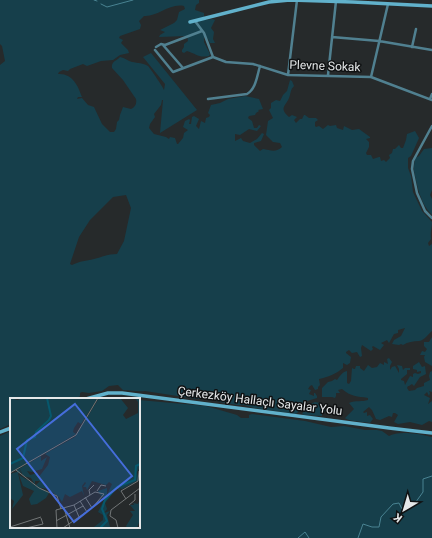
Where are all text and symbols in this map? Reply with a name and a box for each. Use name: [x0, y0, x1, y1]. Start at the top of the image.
street label: Plevne Sokak: [289, 58, 362, 74]
street label: Çerkezköy Hallaçlı Sayalar Yolu: [177, 384, 343, 418]
inset map: [10, 398, 140, 528]
north arrow: [384, 490, 424, 530]
text: K: [391, 510, 405, 525]

